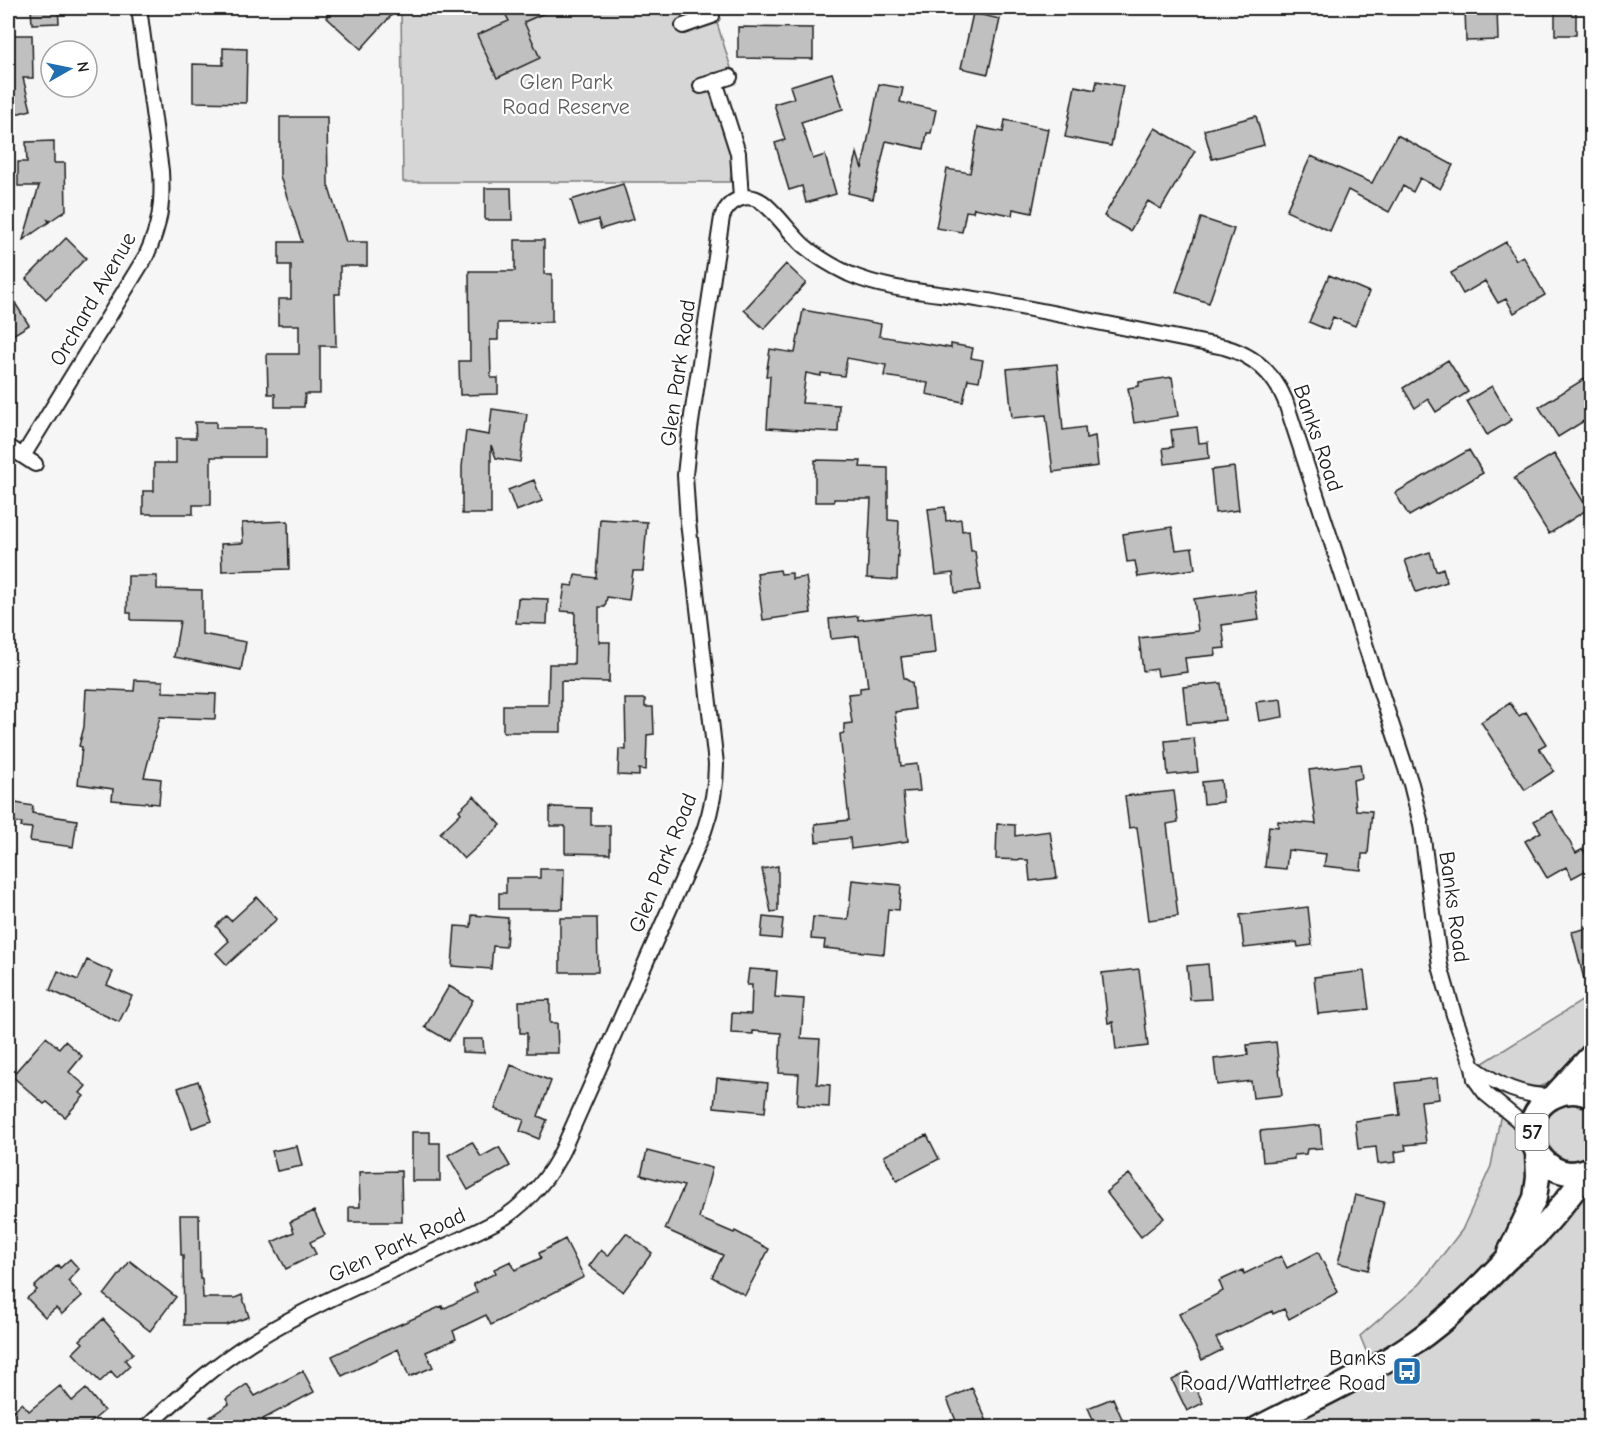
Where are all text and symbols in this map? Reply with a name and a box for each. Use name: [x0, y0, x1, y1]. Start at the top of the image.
north arrow: [39, 39, 99, 99]
text: N: [73, 60, 93, 73]
park label: Glen Park Road Reserve: [502, 69, 630, 120]
street label: Orchard Avenue: [44, 228, 142, 370]
street label: Glen Park Road: [655, 298, 701, 448]
street label: Banks Road: [1288, 381, 1348, 495]
street label: Glen Park Road: [623, 789, 703, 937]
street label: Banks Road: [1433, 850, 1475, 964]
road number: 57: [1516, 1114, 1549, 1150]
street label: Glen Park Road: [324, 1202, 470, 1288]
place label: Banks Road/Wattletree Road: [1180, 1345, 1386, 1396]
bus stop icon: Banks Road/Wattletree Road: [1391, 1355, 1423, 1387]

